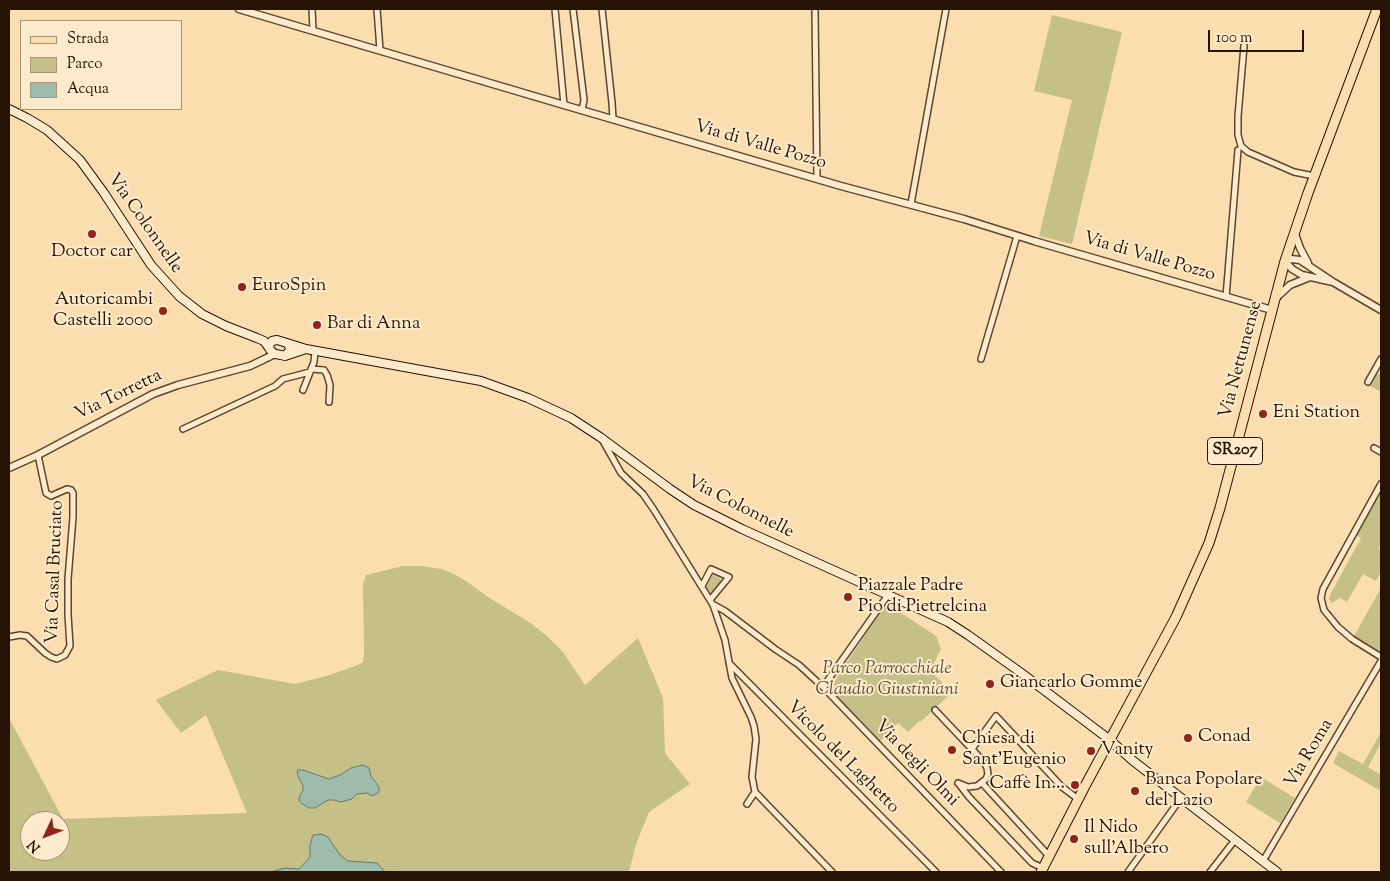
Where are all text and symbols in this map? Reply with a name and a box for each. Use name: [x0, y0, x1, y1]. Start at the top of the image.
legend: [20, 20, 182, 110]
scale bar: [1210, 20, 1306, 52]
text: 100 m: [1216, 28, 1252, 49]
text: Strada: [67, 29, 109, 50]
text: Parco: [67, 54, 103, 75]
text: Acqua: [67, 79, 109, 100]
street label: Via di Valle Pozzo: [691, 117, 829, 175]
street label: Via Colonnelle: [102, 170, 186, 278]
marker: Doctor car: [86, 228, 98, 240]
street label: Via di Valle Pozzo: [1080, 229, 1218, 287]
place label: Doctor car: [51, 242, 133, 264]
place label: EuroSpin: [252, 276, 326, 298]
marker: EuroSpin: [236, 281, 248, 293]
place label: Autoricambi Castelli 2000: [53, 290, 153, 332]
street label: Via Nettunense: [1216, 299, 1268, 421]
marker: Autoricambi Castelli 2000: [157, 305, 169, 317]
place label: Bar di Anna: [327, 314, 420, 336]
marker: Bar di Anna: [311, 319, 323, 331]
street label: Via Torretta: [72, 366, 166, 426]
place label: Eni Station: [1273, 403, 1360, 425]
marker: Eni Station: [1257, 408, 1269, 420]
road number: SR207: [1208, 438, 1262, 464]
street label: Via Colonnelle: [683, 472, 797, 544]
street label: Via Casal Bruciato: [43, 500, 69, 644]
place label: Piazzale Padre Pio di Pietrelcina: [858, 576, 987, 618]
marker: Piazzale Padre Pio di Pietrelcina: [842, 591, 854, 603]
park label: Parco Parrocchiale Claudio Giustiniani: [816, 659, 958, 702]
place label: Giancarlo Gomme: [1000, 673, 1143, 695]
marker: Giancarlo Gomme: [984, 678, 996, 690]
street label: Vicolo del Laghetto: [781, 697, 903, 819]
street label: Via degli Olmi: [869, 716, 963, 812]
street label: Via Roma: [1281, 716, 1339, 792]
place label: Conad: [1198, 727, 1251, 749]
place label: Chiesa di Sant'Eugenio: [962, 729, 1066, 772]
marker: Conad: [1182, 732, 1194, 744]
place label: Vanity: [1101, 740, 1154, 762]
marker: Chiesa di Sant'Eugenio: [946, 744, 958, 756]
marker: Vanity: [1085, 745, 1097, 757]
place label: Banca Popolare del Lazio: [1145, 770, 1262, 812]
place label: Caffè In...: [990, 774, 1065, 796]
marker: Caffè In...: [1069, 779, 1081, 791]
marker: Banca Popolare del Lazio: [1129, 785, 1141, 797]
north arrow: [20, 811, 70, 861]
place label: Il Nido sull'Albero: [1084, 818, 1169, 861]
marker: Il Nido sull'Albero: [1068, 833, 1080, 845]
text: N: [24, 835, 46, 856]

